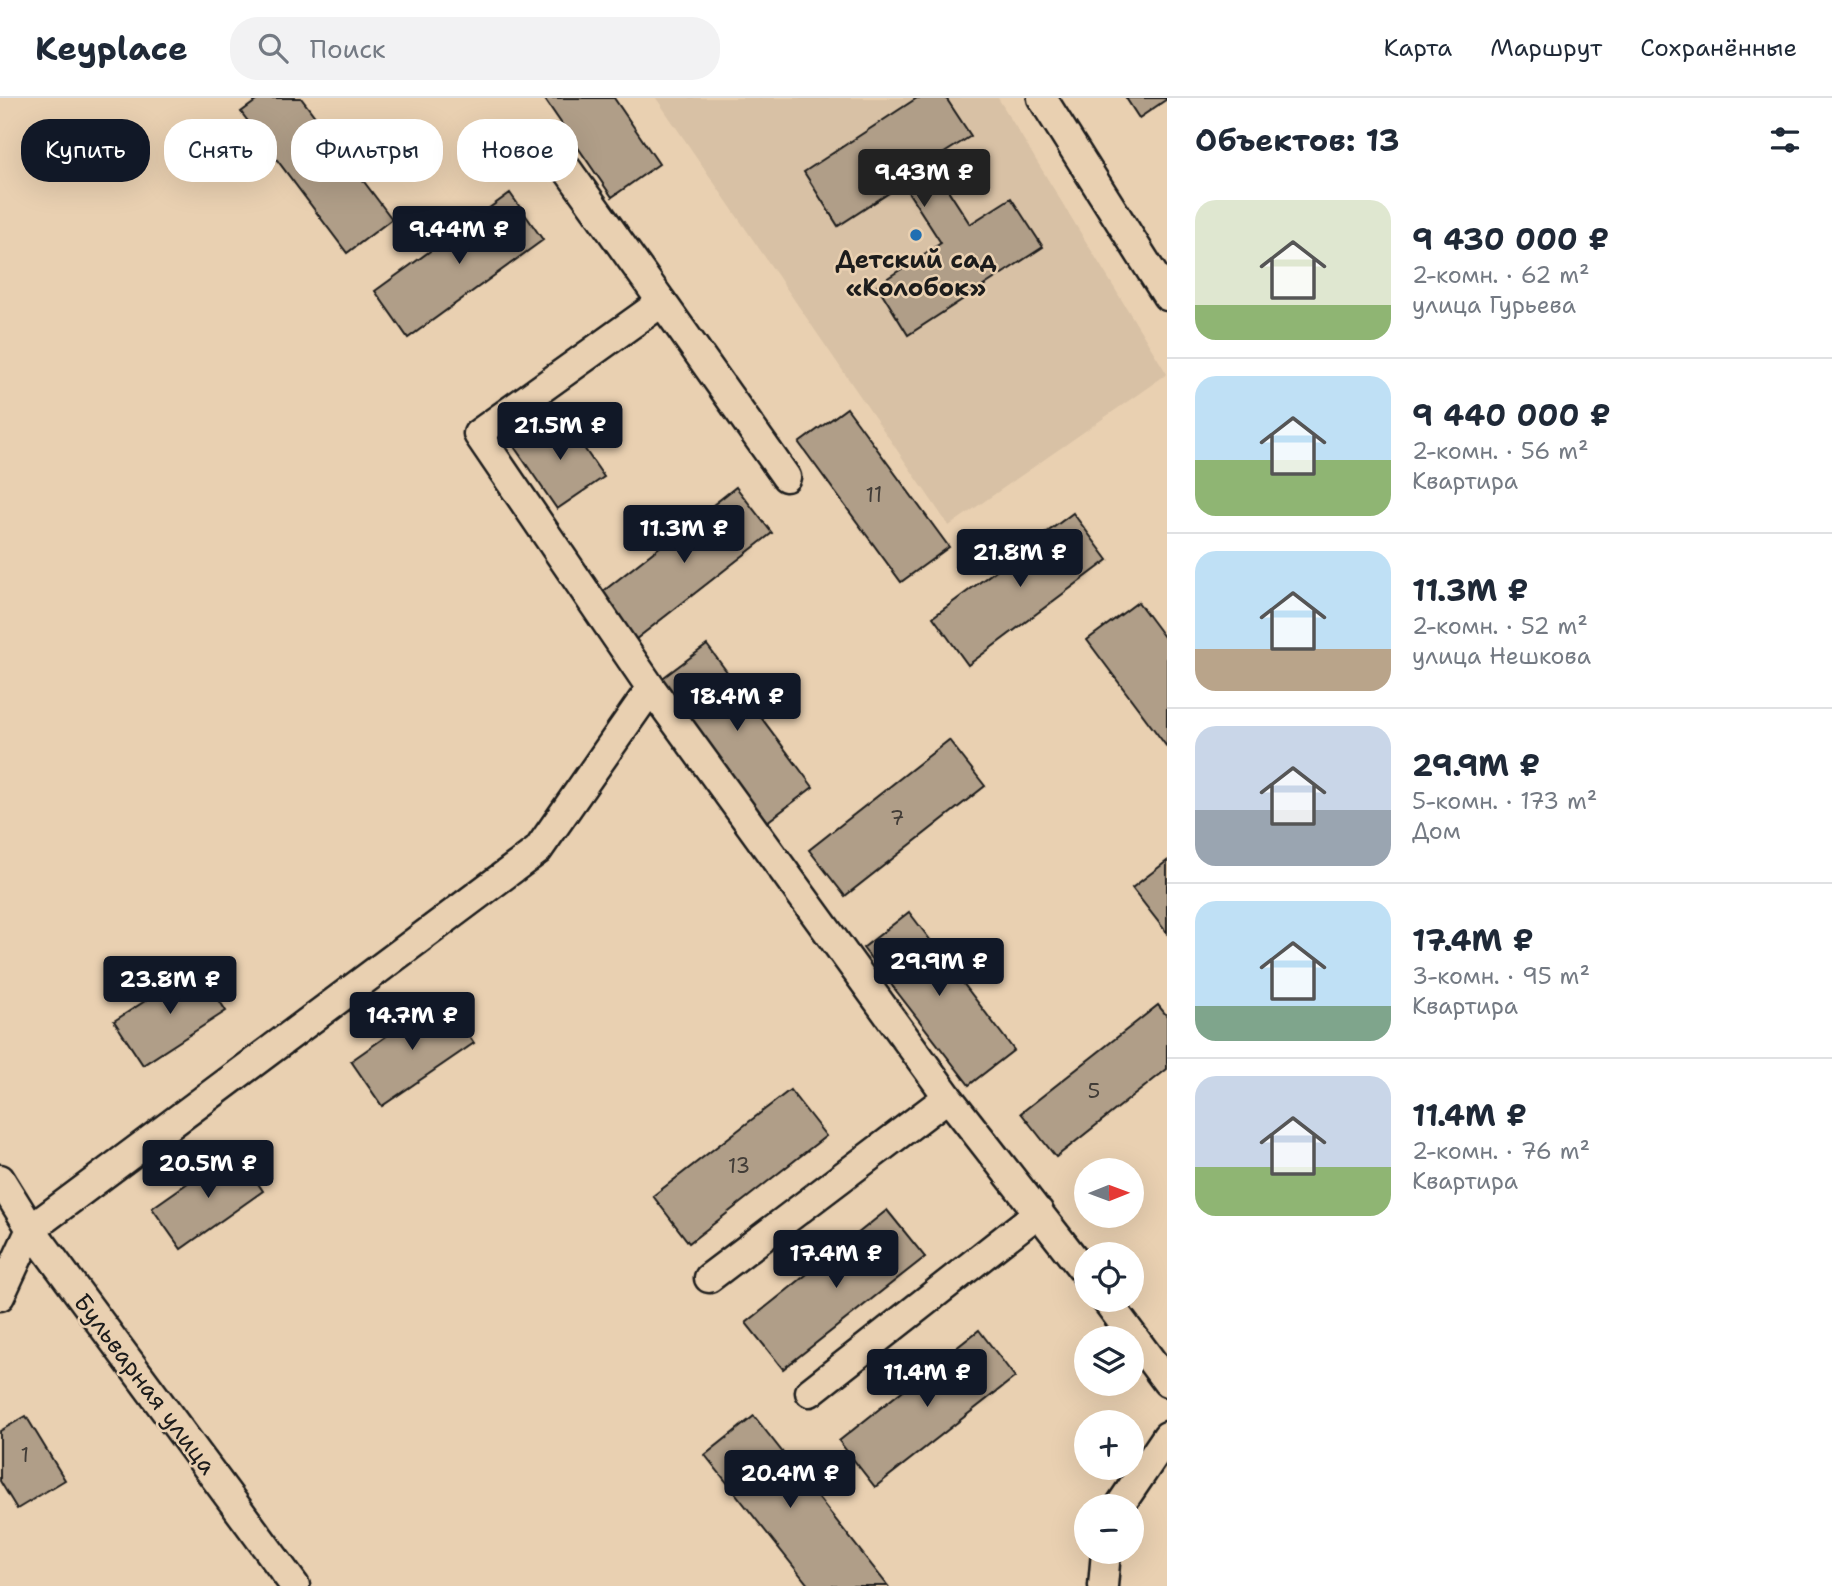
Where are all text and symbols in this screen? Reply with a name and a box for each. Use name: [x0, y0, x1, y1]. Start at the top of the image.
search box: [230, 17, 720, 80]
text: Keyplace: [35, 26, 188, 71]
icon: search: [254, 29, 292, 67]
text: Поиск: [310, 31, 386, 66]
text: Карта: [1384, 32, 1452, 64]
text: Маршрут: [1490, 32, 1602, 64]
text: Сохранённые: [1640, 32, 1797, 64]
chip: Купить: [21, 119, 150, 182]
chip: Снять: [164, 119, 277, 182]
chip: Фильтры: [291, 119, 443, 182]
chip: Новое: [457, 119, 578, 182]
text: Объектов: 13: [1195, 120, 1400, 161]
icon: filters: [1766, 121, 1804, 159]
pin: 9.43M ₽: [859, 150, 989, 209]
text: 9.43M ₽: [874, 157, 974, 187]
pin: 9.44M ₽: [394, 206, 524, 266]
text: 9.44M ₽: [409, 214, 509, 244]
text: 9 430 000 ₽: [1412, 219, 1609, 260]
marker: Детский сад «Колобок»: [908, 227, 924, 243]
icon: home: [1251, 228, 1335, 312]
place label: Детский сад «Колобок»: [836, 244, 997, 304]
text: 2-комн. · 62 m²: [1412, 260, 1590, 290]
text: улица Гурьева: [1412, 290, 1576, 320]
text: 9 440 000 ₽: [1412, 395, 1611, 436]
pin: 21.5M ₽: [495, 402, 625, 462]
icon: home: [1251, 404, 1335, 488]
text: 21.5M ₽: [513, 410, 607, 440]
text: 2-комн. · 56 m²: [1412, 436, 1589, 466]
text: Квартира: [1412, 466, 1518, 496]
house number: 11: [866, 481, 882, 509]
pin: 11.3M ₽: [619, 505, 749, 565]
text: 11.3M ₽: [639, 513, 729, 543]
pin: 21.8M ₽: [955, 530, 1085, 589]
text: 21.8M ₽: [973, 537, 1067, 567]
text: 11.3M ₽: [1412, 570, 1529, 611]
icon: home: [1251, 579, 1335, 663]
text: 2-комн. · 52 m²: [1412, 611, 1588, 641]
text: улица Нешкова: [1412, 641, 1591, 671]
pin: 18.4M ₽: [672, 674, 802, 733]
text: 18.4M ₽: [690, 681, 784, 711]
text: 29.9M ₽: [1412, 745, 1540, 786]
icon: home: [1251, 754, 1335, 838]
text: 5-комн. · 173 m²: [1412, 786, 1597, 816]
house number: 7: [890, 804, 904, 832]
text: Дом: [1412, 816, 1461, 846]
text: 17.4M ₽: [1412, 920, 1534, 961]
icon: home: [1251, 929, 1335, 1013]
pin: 29.9M ₽: [874, 939, 1004, 998]
text: 29.9M ₽: [890, 946, 988, 976]
pin: 23.8M ₽: [105, 956, 235, 1016]
text: 3-комн. · 95 m²: [1412, 961, 1590, 991]
text: 23.8M ₽: [119, 964, 221, 994]
text: Квартира: [1412, 991, 1518, 1021]
pin: 14.7M ₽: [347, 992, 477, 1052]
text: 14.7M ₽: [366, 1000, 458, 1030]
house number: 5: [1088, 1077, 1100, 1105]
text: 11.4M ₽: [1412, 1095, 1527, 1136]
icon: home: [1251, 1104, 1335, 1188]
text: 2-комн. · 76 m²: [1412, 1136, 1590, 1166]
pin: 20.5M ₽: [143, 1140, 273, 1200]
text: 20.5M ₽: [159, 1148, 257, 1178]
house number: 13: [728, 1152, 750, 1180]
north arrow: [1074, 1158, 1144, 1228]
map controls: [1074, 1158, 1144, 1564]
text: Квартира: [1412, 1166, 1518, 1196]
pin: 17.4M ₽: [771, 1230, 901, 1290]
text: 17.4M ₽: [789, 1238, 883, 1268]
button: locate: [1074, 1242, 1144, 1312]
street label: Бульварная улица: [66, 1287, 224, 1481]
button: layers: [1074, 1326, 1144, 1396]
pin: 11.4M ₽: [862, 1350, 992, 1409]
text: 11.4M ₽: [883, 1357, 971, 1387]
button: +: [1074, 1410, 1144, 1480]
house number: 1: [21, 1441, 29, 1469]
pin: 20.4M ₽: [725, 1450, 855, 1510]
text: 20.4M ₽: [740, 1458, 840, 1488]
button: −: [1074, 1494, 1144, 1564]

